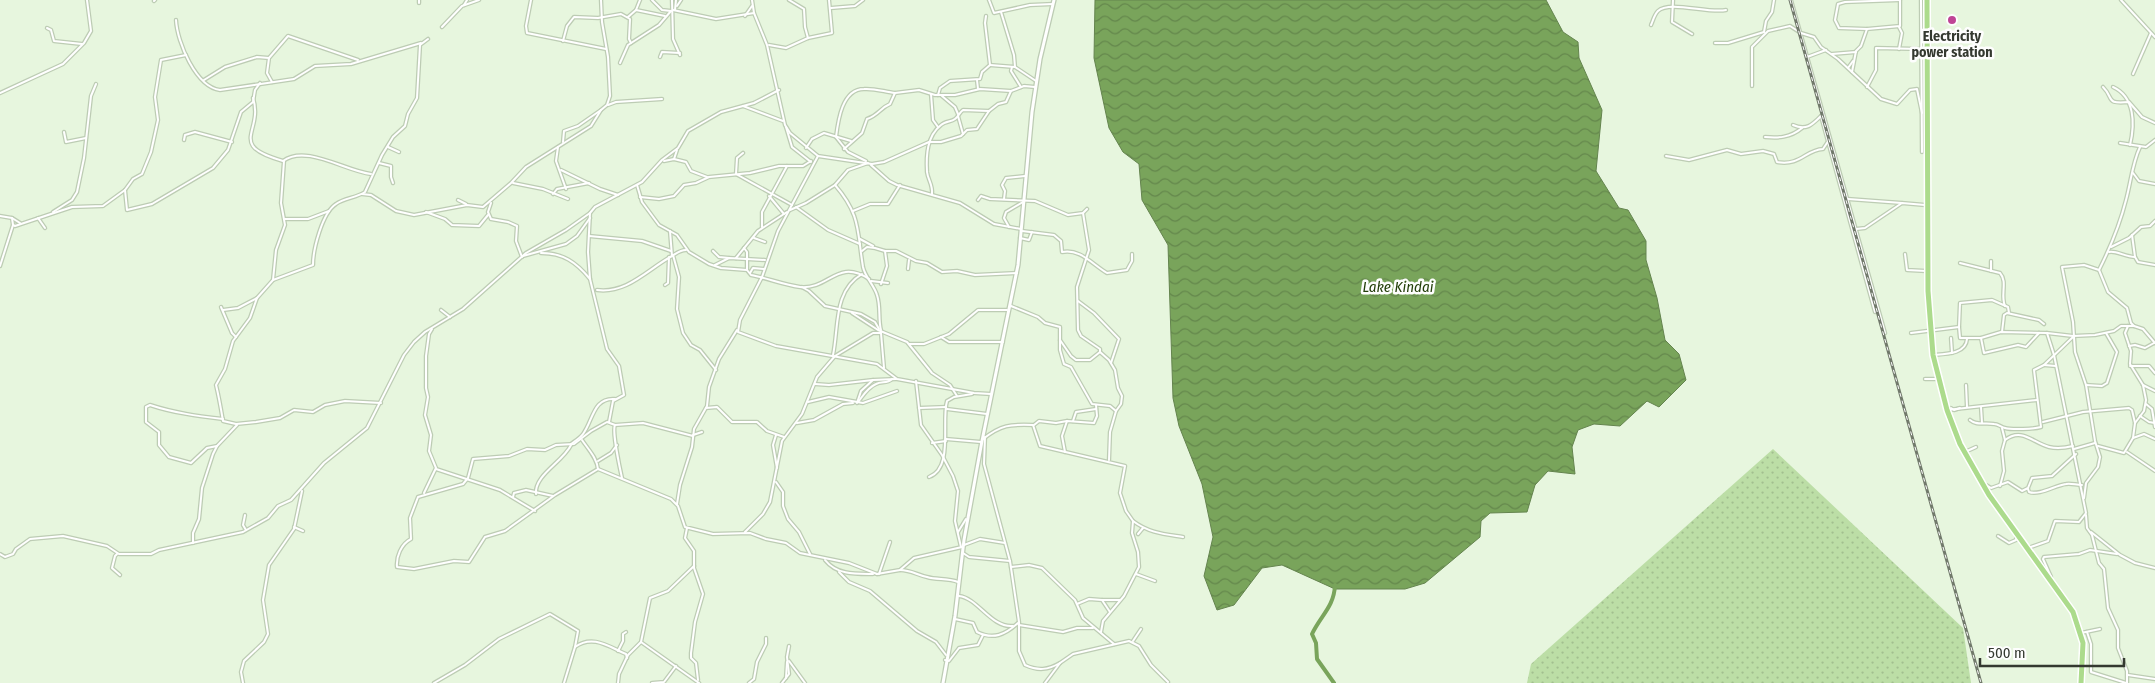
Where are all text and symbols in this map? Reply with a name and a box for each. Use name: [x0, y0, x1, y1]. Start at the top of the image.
marker: Electricity power station: [1946, 14, 1958, 26]
place label: Electricity power station: [1911, 28, 1993, 61]
water label: Lake Kindai: [1362, 278, 1434, 296]
scale bar: [1980, 636, 2124, 668]
text: 500 m: [1988, 644, 2026, 662]

